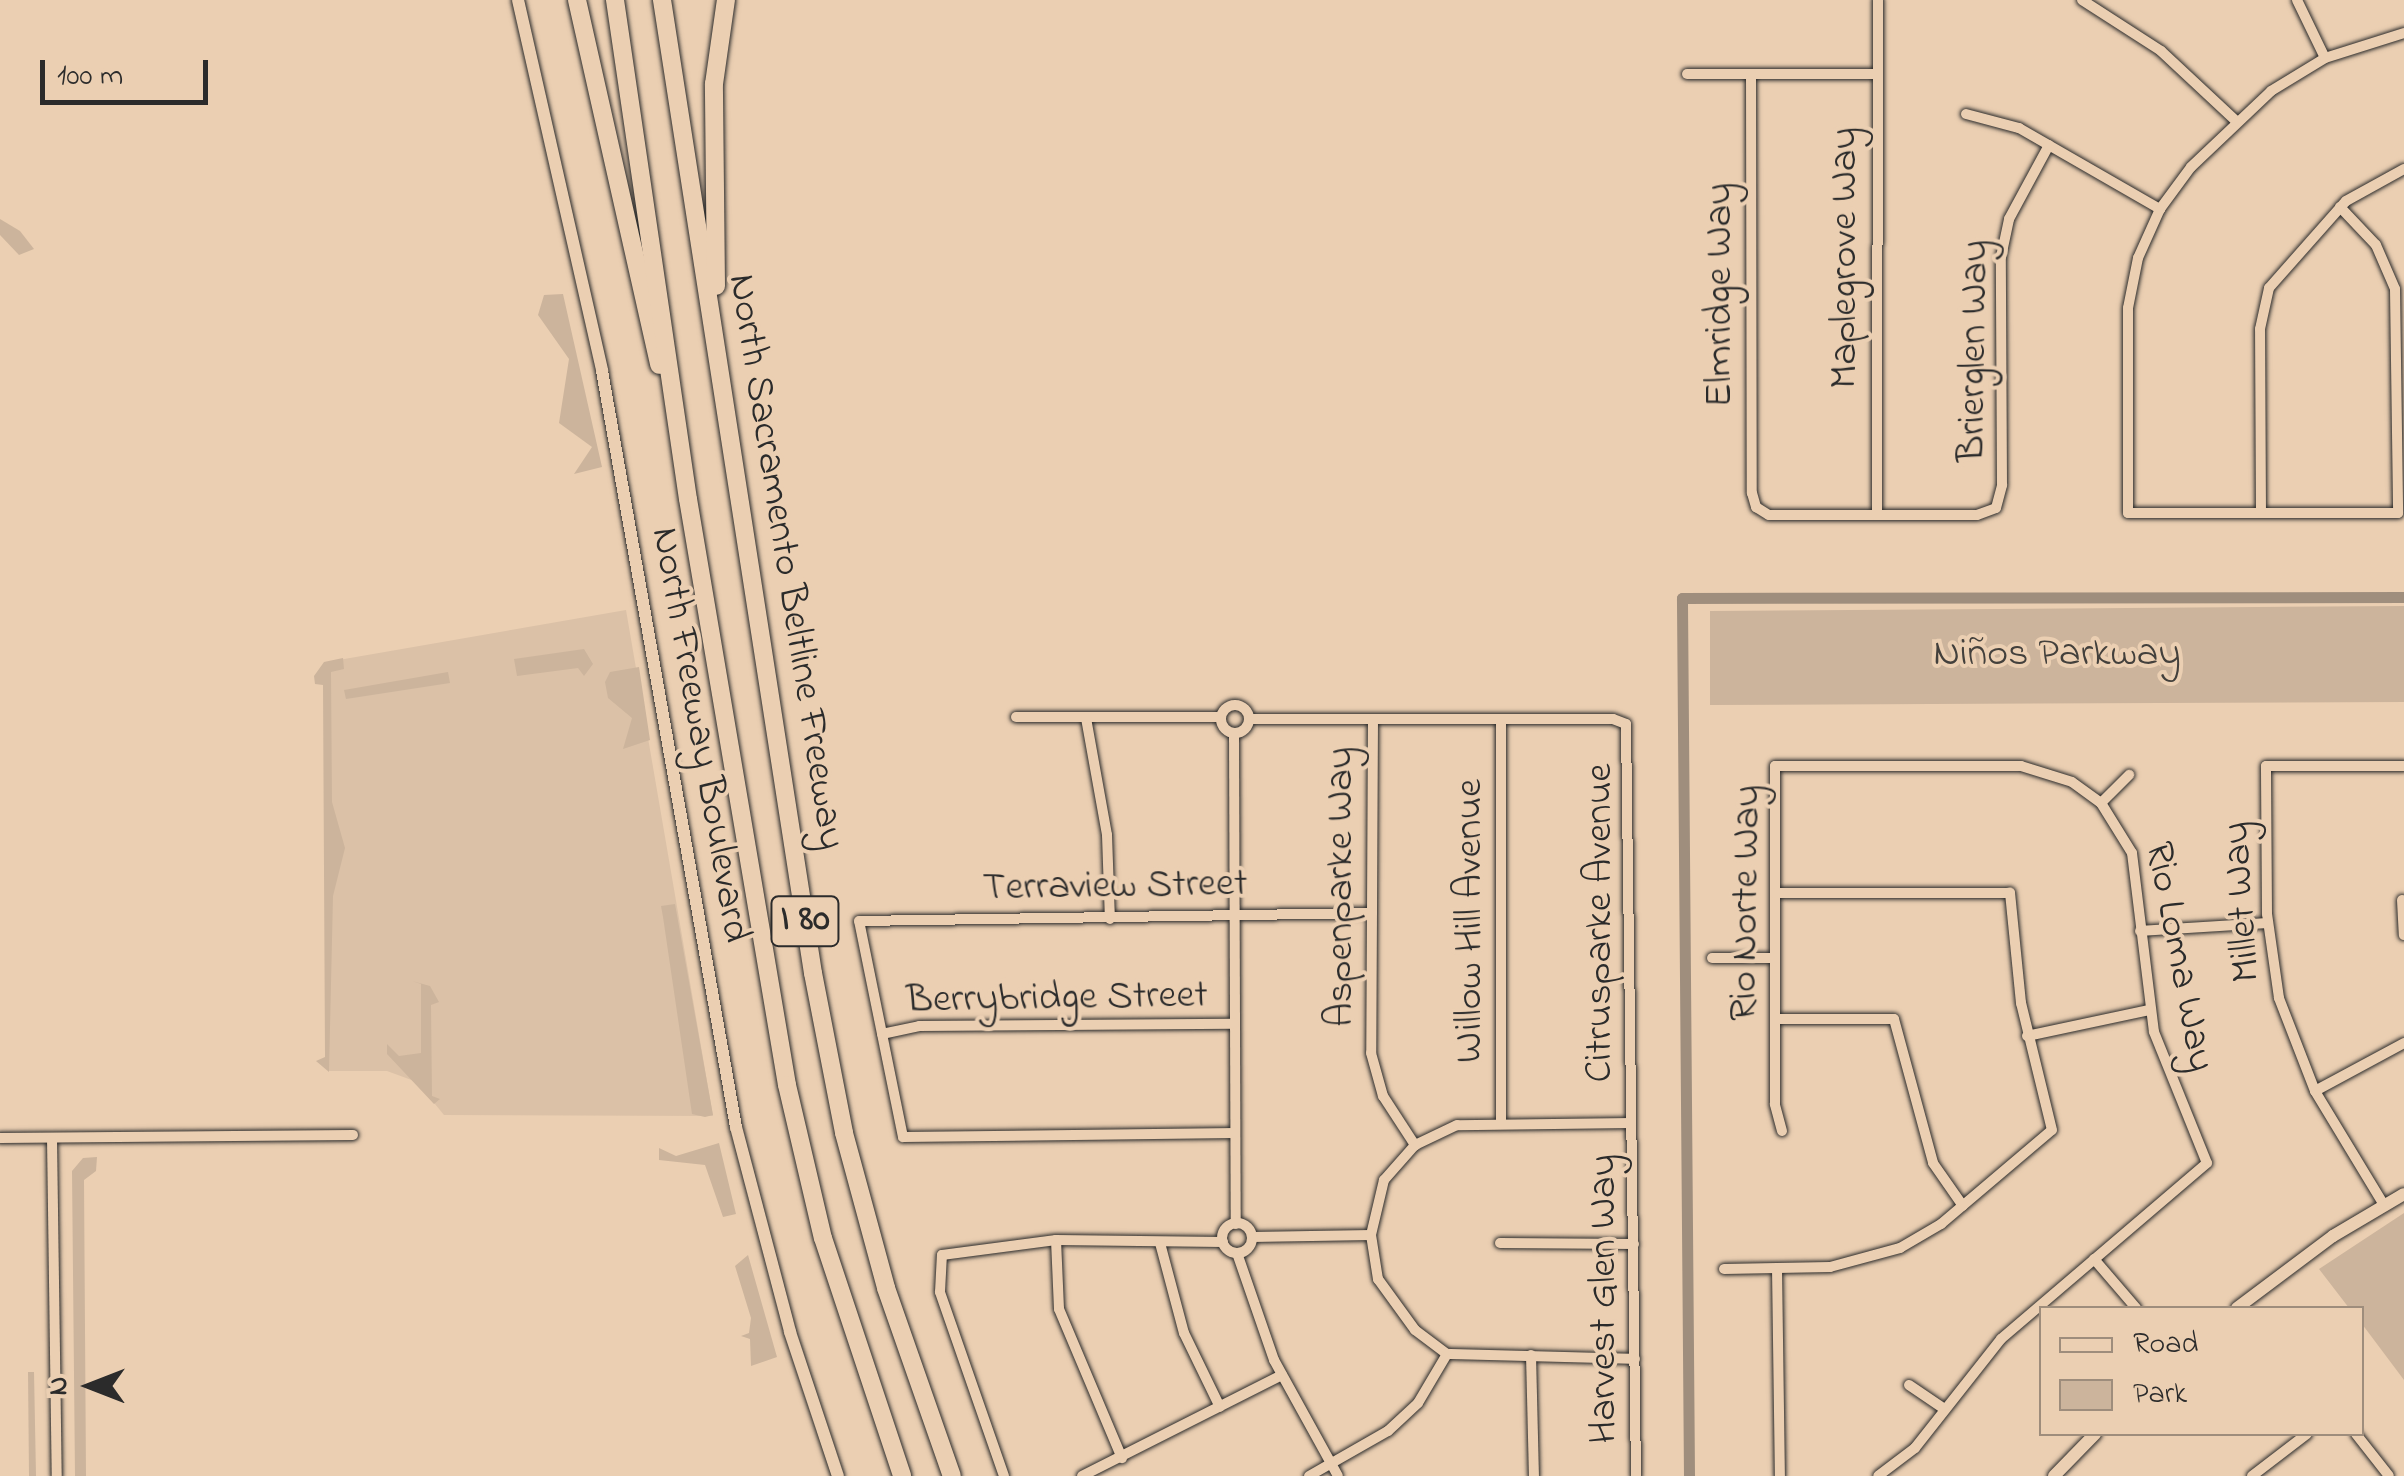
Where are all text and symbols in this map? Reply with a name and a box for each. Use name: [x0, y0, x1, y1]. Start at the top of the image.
scale bar: [45, 40, 212, 102]
text: 100 m: [57, 55, 123, 99]
street label: Maplegrove Way: [1822, 127, 1870, 389]
street label: Elmridge Way: [1697, 183, 1745, 407]
street label: Brierglen Way: [1949, 239, 2001, 463]
street label: North Sacramento Beltline Freeway: [716, 271, 854, 853]
street label: North Freeway Boulevard: [639, 524, 759, 946]
park label: Niños Parkway: [1933, 631, 2181, 679]
street label: Aspenparke Way: [1318, 747, 1366, 1027]
street label: Citrusparke Avenue: [1577, 764, 1625, 1082]
street label: Willow Hill Avenue: [1447, 779, 1495, 1063]
street label: Rio Norte Way: [1721, 784, 1773, 1022]
street label: Millet Way: [2213, 820, 2273, 984]
street label: Rio Loma Way: [2132, 838, 2224, 1076]
street label: Terraview Street: [982, 861, 1248, 913]
road number: I 80: [770, 888, 840, 954]
street label: Berrybridge Street: [906, 972, 1208, 1026]
street label: Harvest Glen Way: [1581, 1154, 1629, 1444]
legend: [2039, 1306, 2364, 1436]
text: Road: [2133, 1323, 2198, 1367]
north arrow: [40, 1336, 140, 1436]
text: Park: [2133, 1373, 2187, 1417]
text: N: [39, 1377, 80, 1395]

